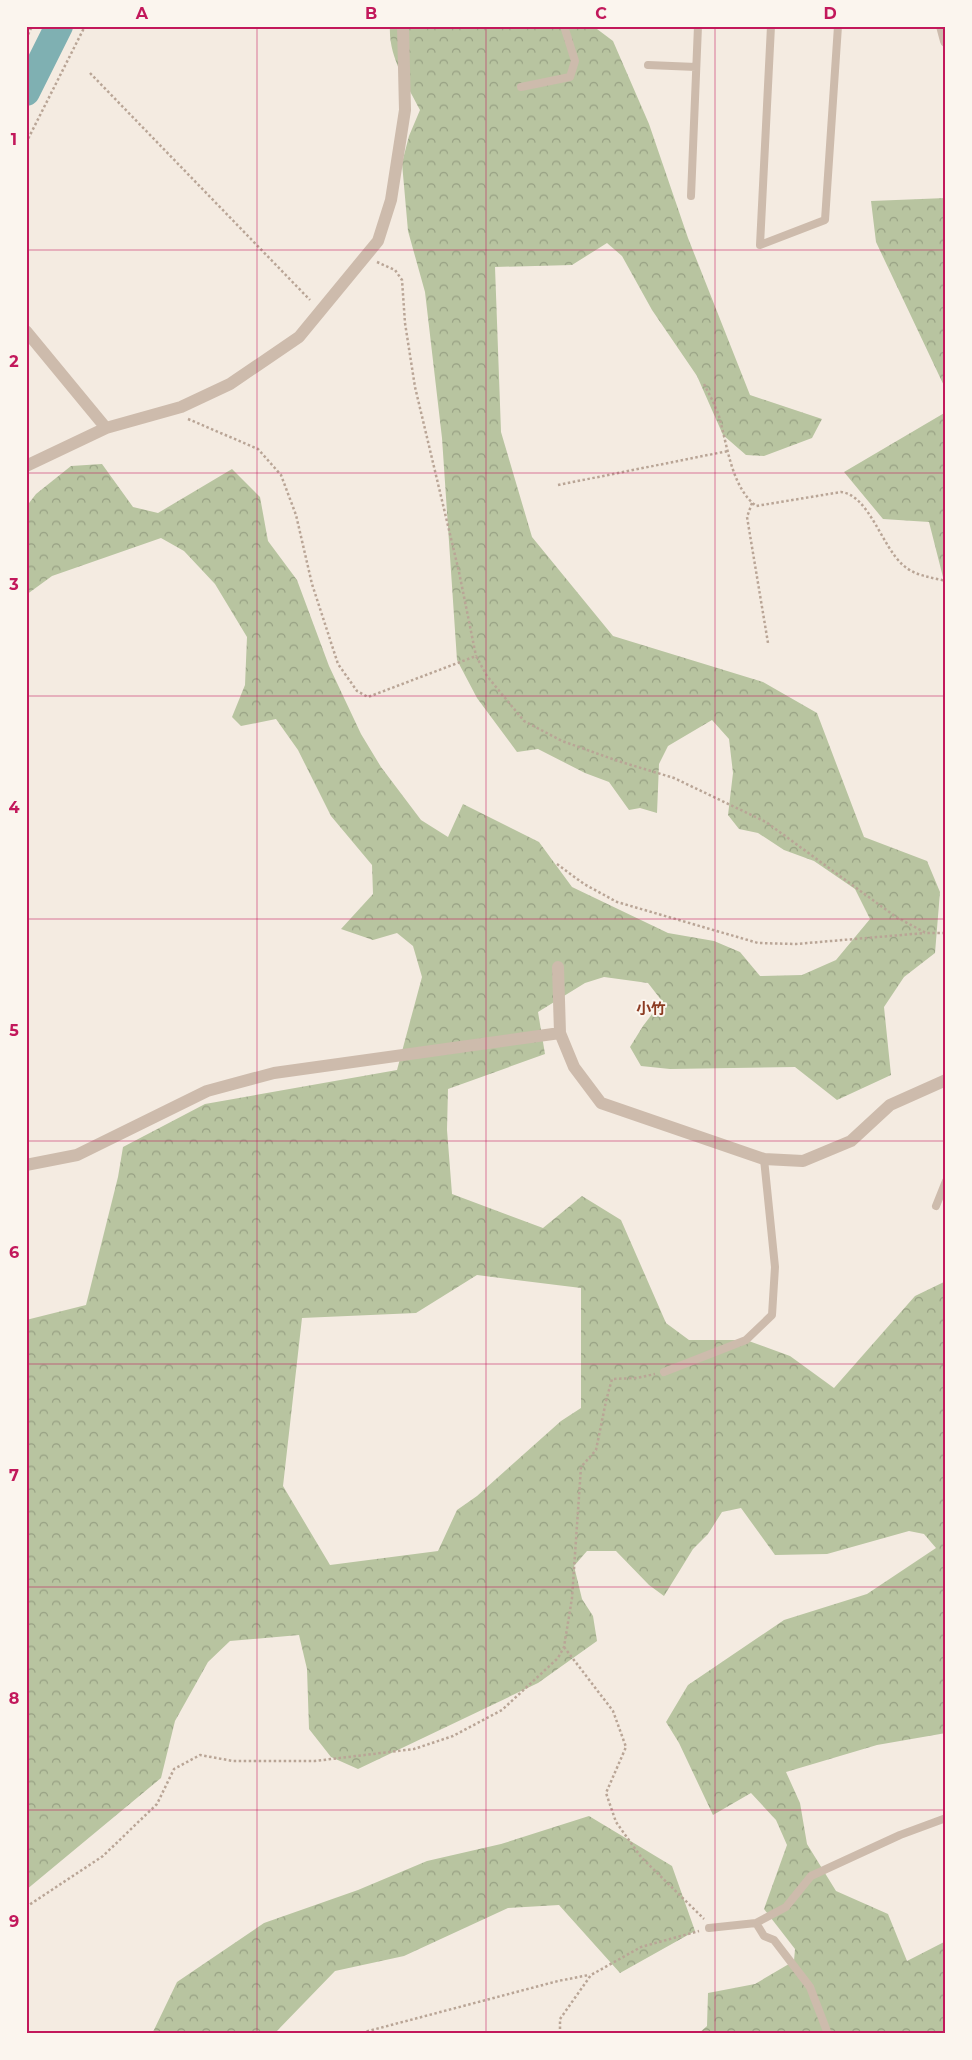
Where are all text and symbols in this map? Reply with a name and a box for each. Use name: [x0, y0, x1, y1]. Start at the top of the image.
text: A: [135, 4, 149, 23]
text: B: [365, 4, 377, 23]
text: C: [595, 4, 607, 23]
text: D: [823, 4, 837, 23]
text: 1: [11, 130, 17, 149]
text: 2: [9, 352, 19, 371]
text: 3: [8, 575, 19, 594]
text: 4: [8, 798, 20, 817]
district label: 小竹: [636, 999, 666, 1018]
text: 5: [9, 1021, 19, 1040]
text: 6: [9, 1243, 19, 1262]
text: 7: [9, 1466, 19, 1485]
text: 8: [9, 1689, 19, 1708]
text: 9: [9, 1912, 19, 1931]

